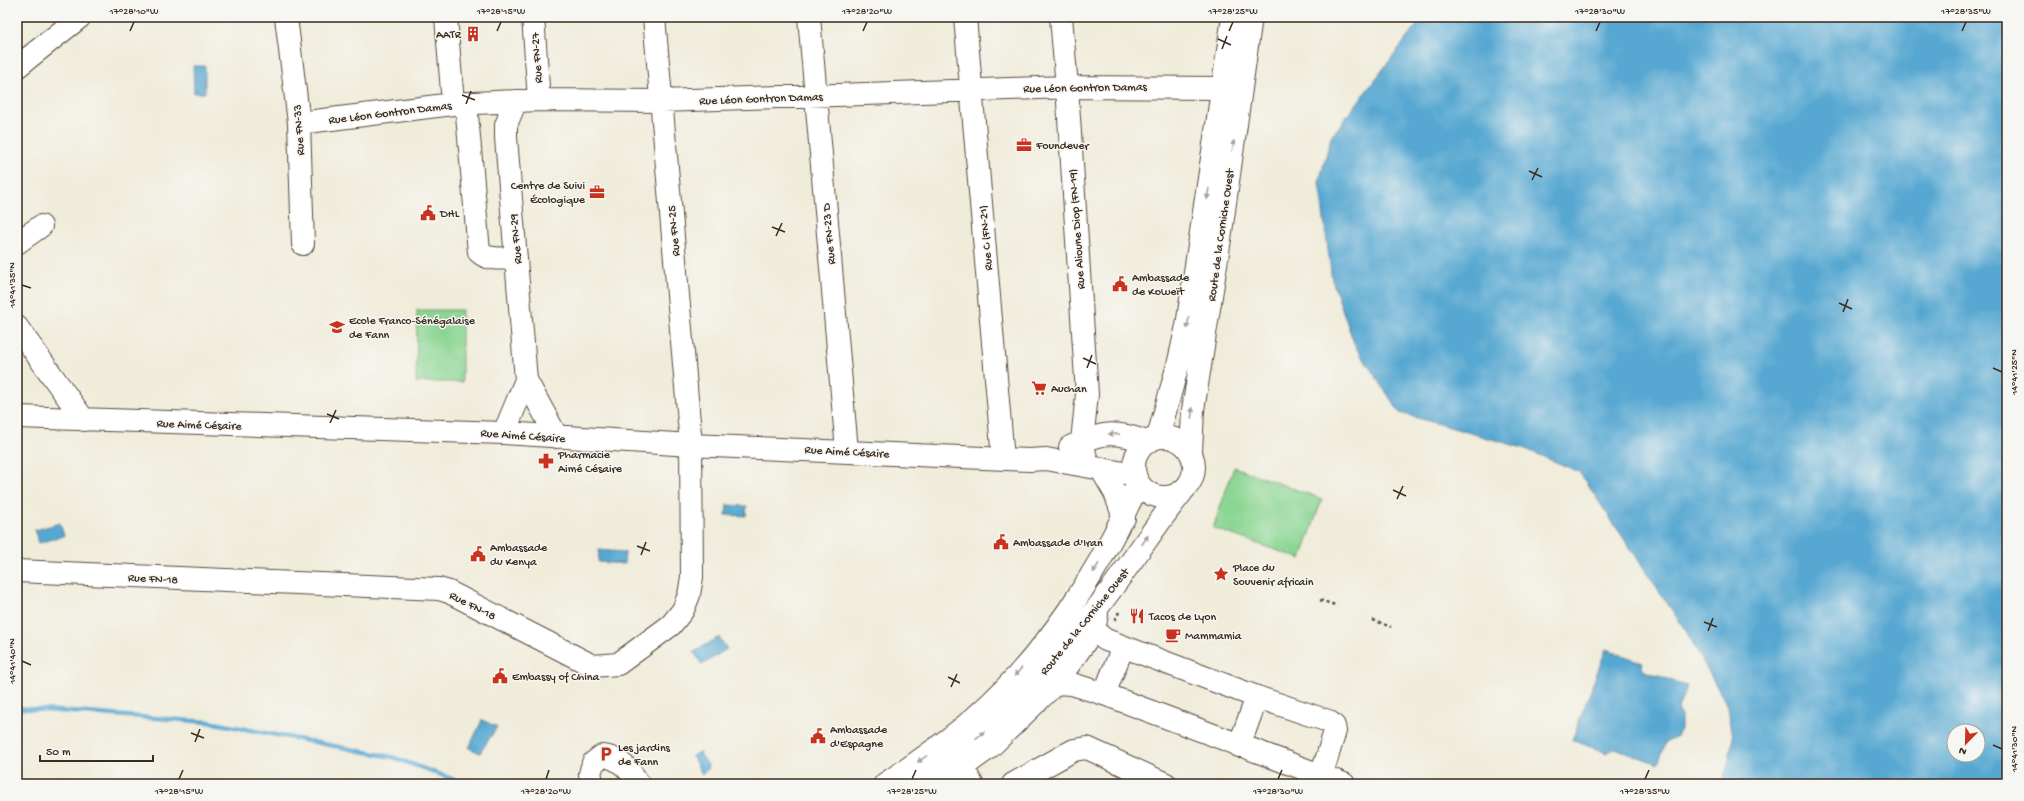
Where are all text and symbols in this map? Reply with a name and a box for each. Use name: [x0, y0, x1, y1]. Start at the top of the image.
text: 17°28'10"W: [108, 6, 159, 18]
text: 17°28'15"W: [476, 6, 526, 18]
text: 17°28'20"W: [841, 6, 892, 18]
text: 17°28'25"W: [1207, 6, 1258, 18]
text: 17°28'30"W: [1574, 6, 1626, 18]
text: 17°28'35"W: [1940, 6, 1991, 18]
building icon: AATR: [464, 25, 482, 43]
place label: AATR: [436, 29, 462, 43]
street label: Rue FN-27: [529, 31, 547, 84]
street label: Rue Léon Gontron Damas: [1023, 81, 1148, 97]
street label: Rue Léon Gontron Damas: [699, 91, 824, 109]
street label: Rue Léon Gontron Damas: [328, 99, 453, 128]
street label: Rue FN-33: [291, 104, 309, 156]
office icon: Foundever: [1015, 136, 1033, 154]
place label: Foundever: [1035, 140, 1090, 154]
one-way arrow: [1230, 140, 1236, 152]
street label: Route de la Corniche Ouest: [1206, 167, 1238, 302]
street label: Rue Alioune Diop (FN-19): [1067, 168, 1089, 290]
place label: Centre de Suivi Écologique: [511, 180, 586, 208]
office icon: Centre de Suivi Écologique: [588, 183, 606, 201]
one-way arrow: [1205, 188, 1211, 200]
street label: Rue FN-23 D: [820, 202, 840, 265]
public building icon: DHL: [419, 204, 437, 222]
street label: Rue FN-25: [666, 205, 684, 257]
street label: Rue C (FN-21): [977, 205, 997, 271]
place label: DHL: [439, 208, 460, 222]
street label: Rue FN-29: [508, 213, 526, 265]
text: 14°41'35"N: [7, 262, 19, 309]
place label: Ambassade de Koweït: [1132, 272, 1190, 300]
public building icon: Ambassade de Koweït: [1111, 275, 1129, 293]
place label: Ecole Franco-Sénégalaise de Fann: [349, 315, 476, 343]
one-way arrow: [1184, 316, 1190, 329]
school or university icon: Ecole Franco-Sénégalaise de Fann: [328, 318, 346, 336]
text: 14°41'25"N: [2009, 349, 2021, 396]
supermarket icon: Auchan: [1030, 379, 1048, 397]
place label: Auchan: [1051, 383, 1087, 397]
one-way arrow: [1189, 407, 1196, 419]
street label: Rue Aimé Césaire: [156, 418, 242, 435]
street label: Rue Aimé Césaire: [480, 427, 567, 447]
one-way arrow: [1108, 430, 1121, 437]
street label: Rue Aimé Césaire: [804, 444, 891, 462]
place label: Pharmacie Aimé Césaire: [557, 449, 623, 477]
pharmacy icon: Pharmacie Aimé Césaire: [537, 452, 555, 470]
public building icon: Ambassade d'Iran: [992, 533, 1010, 551]
one-way arrow: [1141, 535, 1149, 545]
place label: Ambassade d'Iran: [1013, 537, 1103, 551]
place label: Ambassade du Kenya: [490, 542, 548, 570]
public building icon: Ambassade du Kenya: [469, 545, 487, 563]
one-way arrow: [1092, 562, 1099, 574]
place label: Place du Souvenir africain: [1232, 562, 1314, 590]
street label: Route de la Corniche Ouest: [1038, 565, 1134, 679]
place icon: Place du Souvenir africain: [1212, 565, 1230, 583]
street label: Rue FN-18: [128, 572, 179, 588]
street label: Rue FN-18: [447, 589, 498, 625]
restaurant icon: Tacos de Lyon: [1128, 607, 1146, 625]
place label: Tacos de Lyon: [1148, 611, 1216, 625]
cafe icon: Mammamia: [1164, 626, 1182, 644]
place label: Mammamia: [1185, 630, 1242, 644]
text: 14°41'40"N: [7, 638, 19, 685]
public building icon: Embassy of China: [491, 667, 509, 685]
one-way arrow: [1014, 667, 1023, 677]
place label: Embassy of China: [512, 671, 600, 685]
north arrow: [1946, 723, 1986, 763]
place label: Ambassade d'Espagne: [830, 724, 888, 752]
text: 14°41'30"N: [2009, 725, 2021, 773]
public building icon: Ambassade d'Espagne: [809, 727, 827, 745]
one-way arrow: [975, 730, 986, 739]
scale bar: [40, 737, 153, 763]
place label: Les jardins de Fann: [618, 742, 671, 770]
text: N: [1957, 743, 1969, 757]
parking icon: Les jardins de Fann: [597, 745, 615, 763]
text: 50 m: [46, 746, 71, 760]
one-way arrow: [916, 755, 927, 763]
text: 17°28'15"W: [154, 786, 204, 798]
text: 17°28'20"W: [520, 786, 571, 798]
text: 17°28'25"W: [886, 786, 937, 798]
text: 17°28'30"W: [1252, 786, 1304, 798]
text: 17°28'35"W: [1619, 786, 1670, 798]

